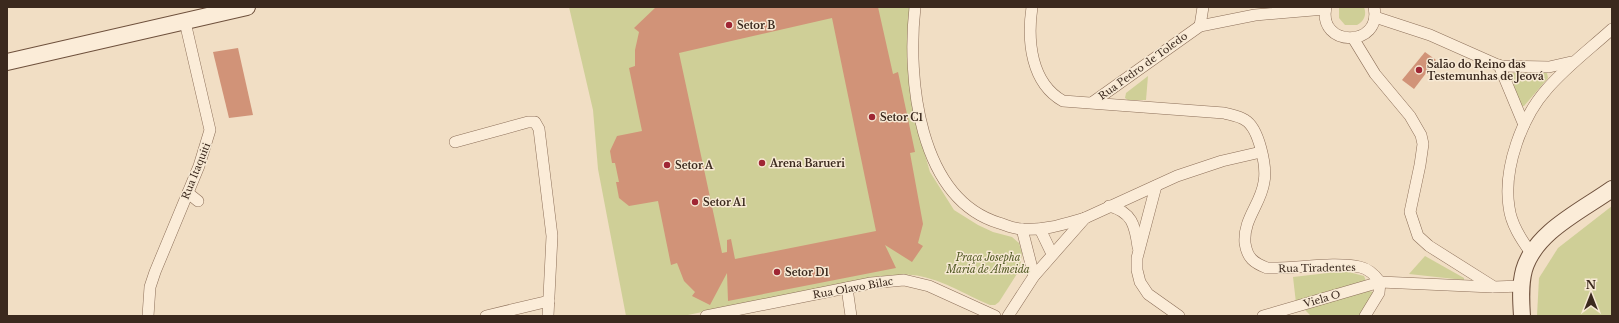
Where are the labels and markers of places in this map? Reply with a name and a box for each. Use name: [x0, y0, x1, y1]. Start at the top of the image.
place label: Setor B: [737, 19, 775, 32]
marker: Setor B: [724, 20, 734, 30]
place label: Salão do Reino das Testemunhas de Jeová: [1427, 58, 1544, 83]
marker: Salão do Reino das Testemunhas de Jeová: [1414, 65, 1424, 75]
place label: Setor C1: [880, 111, 924, 124]
marker: Setor C1: [867, 112, 877, 122]
place label: Arena Barueri: [769, 157, 845, 170]
marker: Arena Barueri: [757, 158, 767, 168]
place label: Setor A: [675, 159, 714, 172]
marker: Setor A: [662, 160, 672, 170]
place label: Setor A1: [703, 196, 746, 209]
marker: Setor A1: [690, 197, 700, 207]
place label: Setor D1: [785, 266, 830, 279]
marker: Setor D1: [772, 267, 782, 277]

